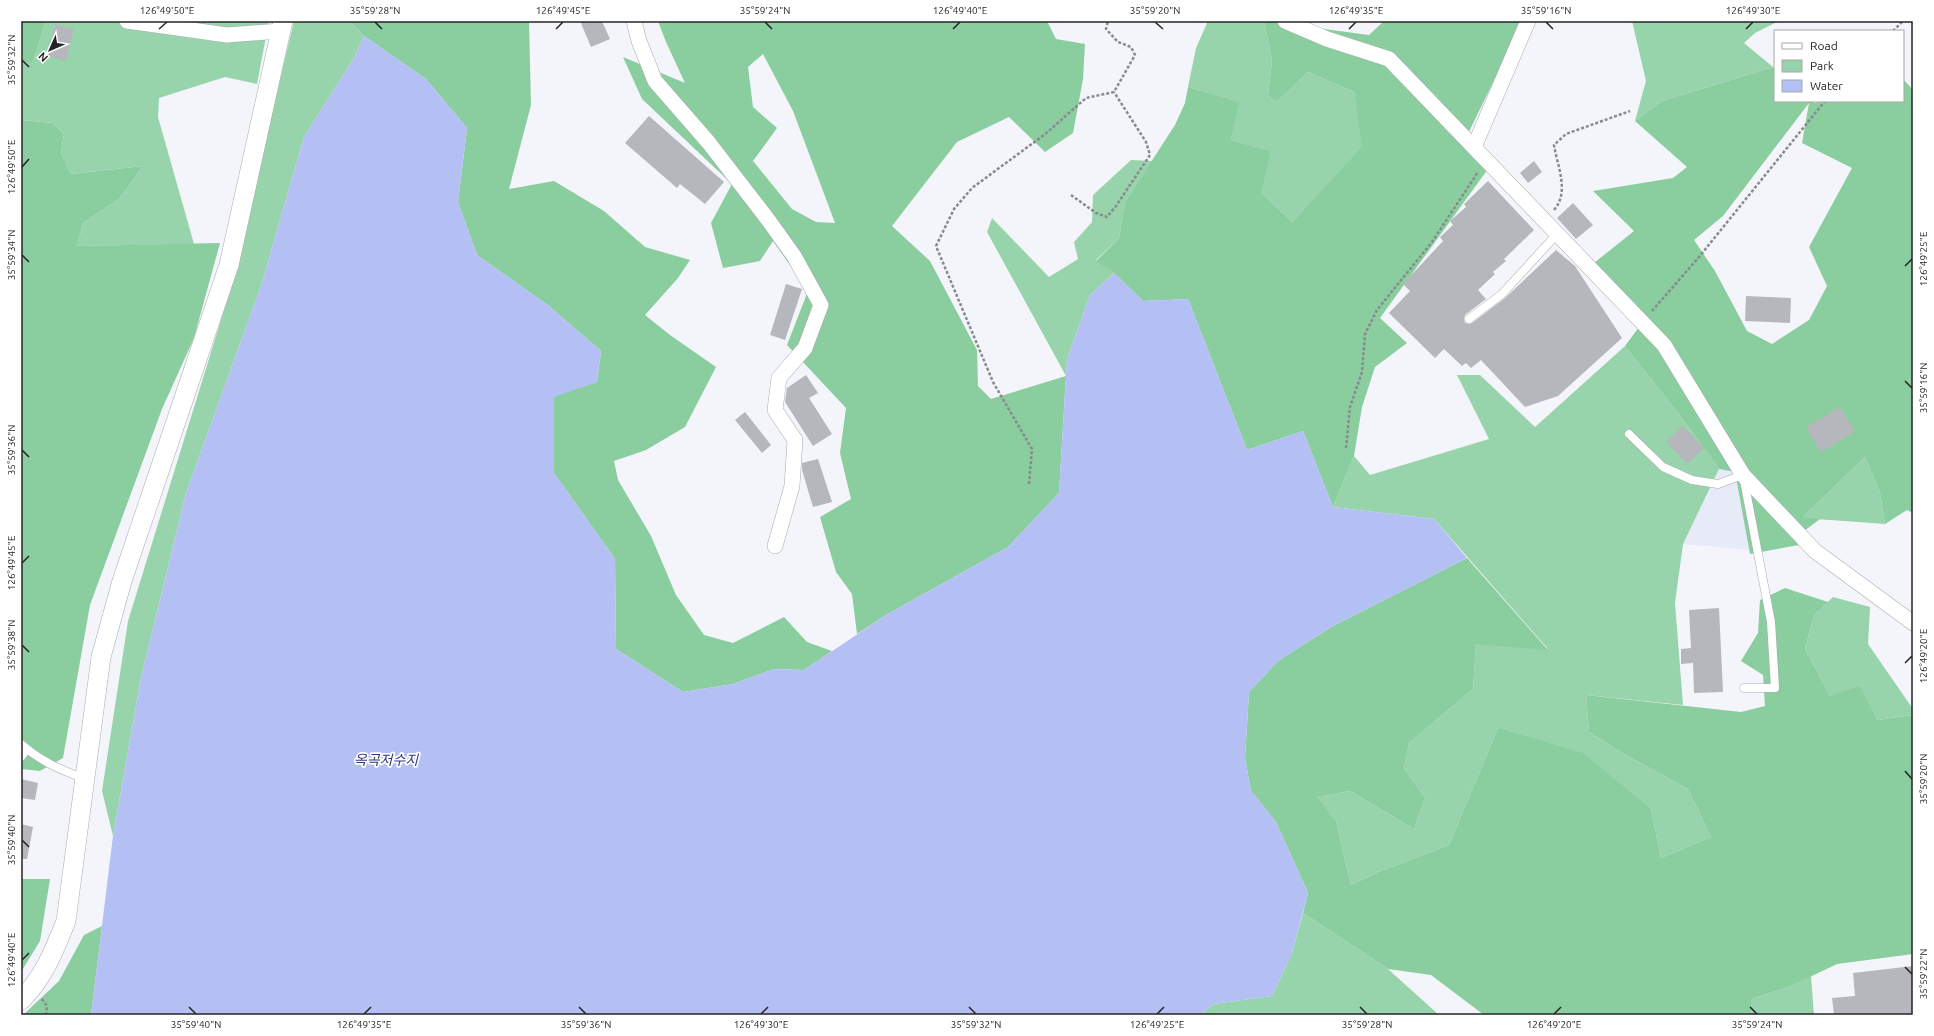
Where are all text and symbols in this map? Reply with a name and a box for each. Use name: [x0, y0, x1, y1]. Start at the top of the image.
text: 126°49'50"E: [140, 5, 195, 16]
text: 35°59'28"N: [350, 5, 400, 16]
text: 126°49'45"E: [536, 5, 591, 16]
text: 35°59'24"N: [740, 5, 790, 16]
text: 126°49'40"E: [933, 5, 988, 16]
text: 35°59'20"N: [1130, 5, 1180, 16]
text: 126°49'35"E: [1329, 5, 1384, 16]
text: 35°59'16"N: [1521, 5, 1571, 16]
text: 126°49'30"E: [1726, 5, 1781, 16]
north arrow: [30, 30, 70, 70]
legend: [1774, 30, 1904, 102]
text: 35°59'32"N: [6, 35, 17, 85]
text: Road: [1810, 39, 1838, 52]
text: N: [36, 50, 50, 64]
text: Park: [1810, 59, 1834, 72]
text: Water: [1810, 79, 1843, 92]
text: 126°49'50"E: [6, 139, 17, 194]
text: 35°59'34"N: [6, 230, 17, 280]
text: 126°49'25"E: [1918, 231, 1929, 286]
text: 35°59'16"N: [1918, 363, 1929, 413]
text: 35°59'36"N: [6, 425, 17, 475]
text: 126°49'45"E: [6, 535, 17, 590]
text: 35°59'38"N: [6, 620, 17, 670]
text: 126°49'20"E: [1918, 628, 1929, 683]
water label: 옥곡저수지: [354, 752, 419, 768]
text: 35°59'20"N: [1918, 754, 1929, 804]
text: 35°59'40"N: [6, 815, 17, 865]
text: 126°49'40"E: [6, 932, 17, 987]
text: 35°59'22"N: [1918, 949, 1929, 999]
text: 35°59'40"N: [171, 1019, 221, 1030]
text: 126°49'35"E: [337, 1019, 392, 1030]
text: 35°59'36"N: [561, 1019, 611, 1030]
text: 126°49'30"E: [734, 1019, 789, 1030]
text: 35°59'32"N: [951, 1019, 1001, 1030]
text: 126°49'25"E: [1130, 1019, 1185, 1030]
text: 35°59'28"N: [1342, 1019, 1392, 1030]
text: 126°49'20"E: [1527, 1019, 1582, 1030]
text: 35°59'24"N: [1732, 1019, 1782, 1030]

